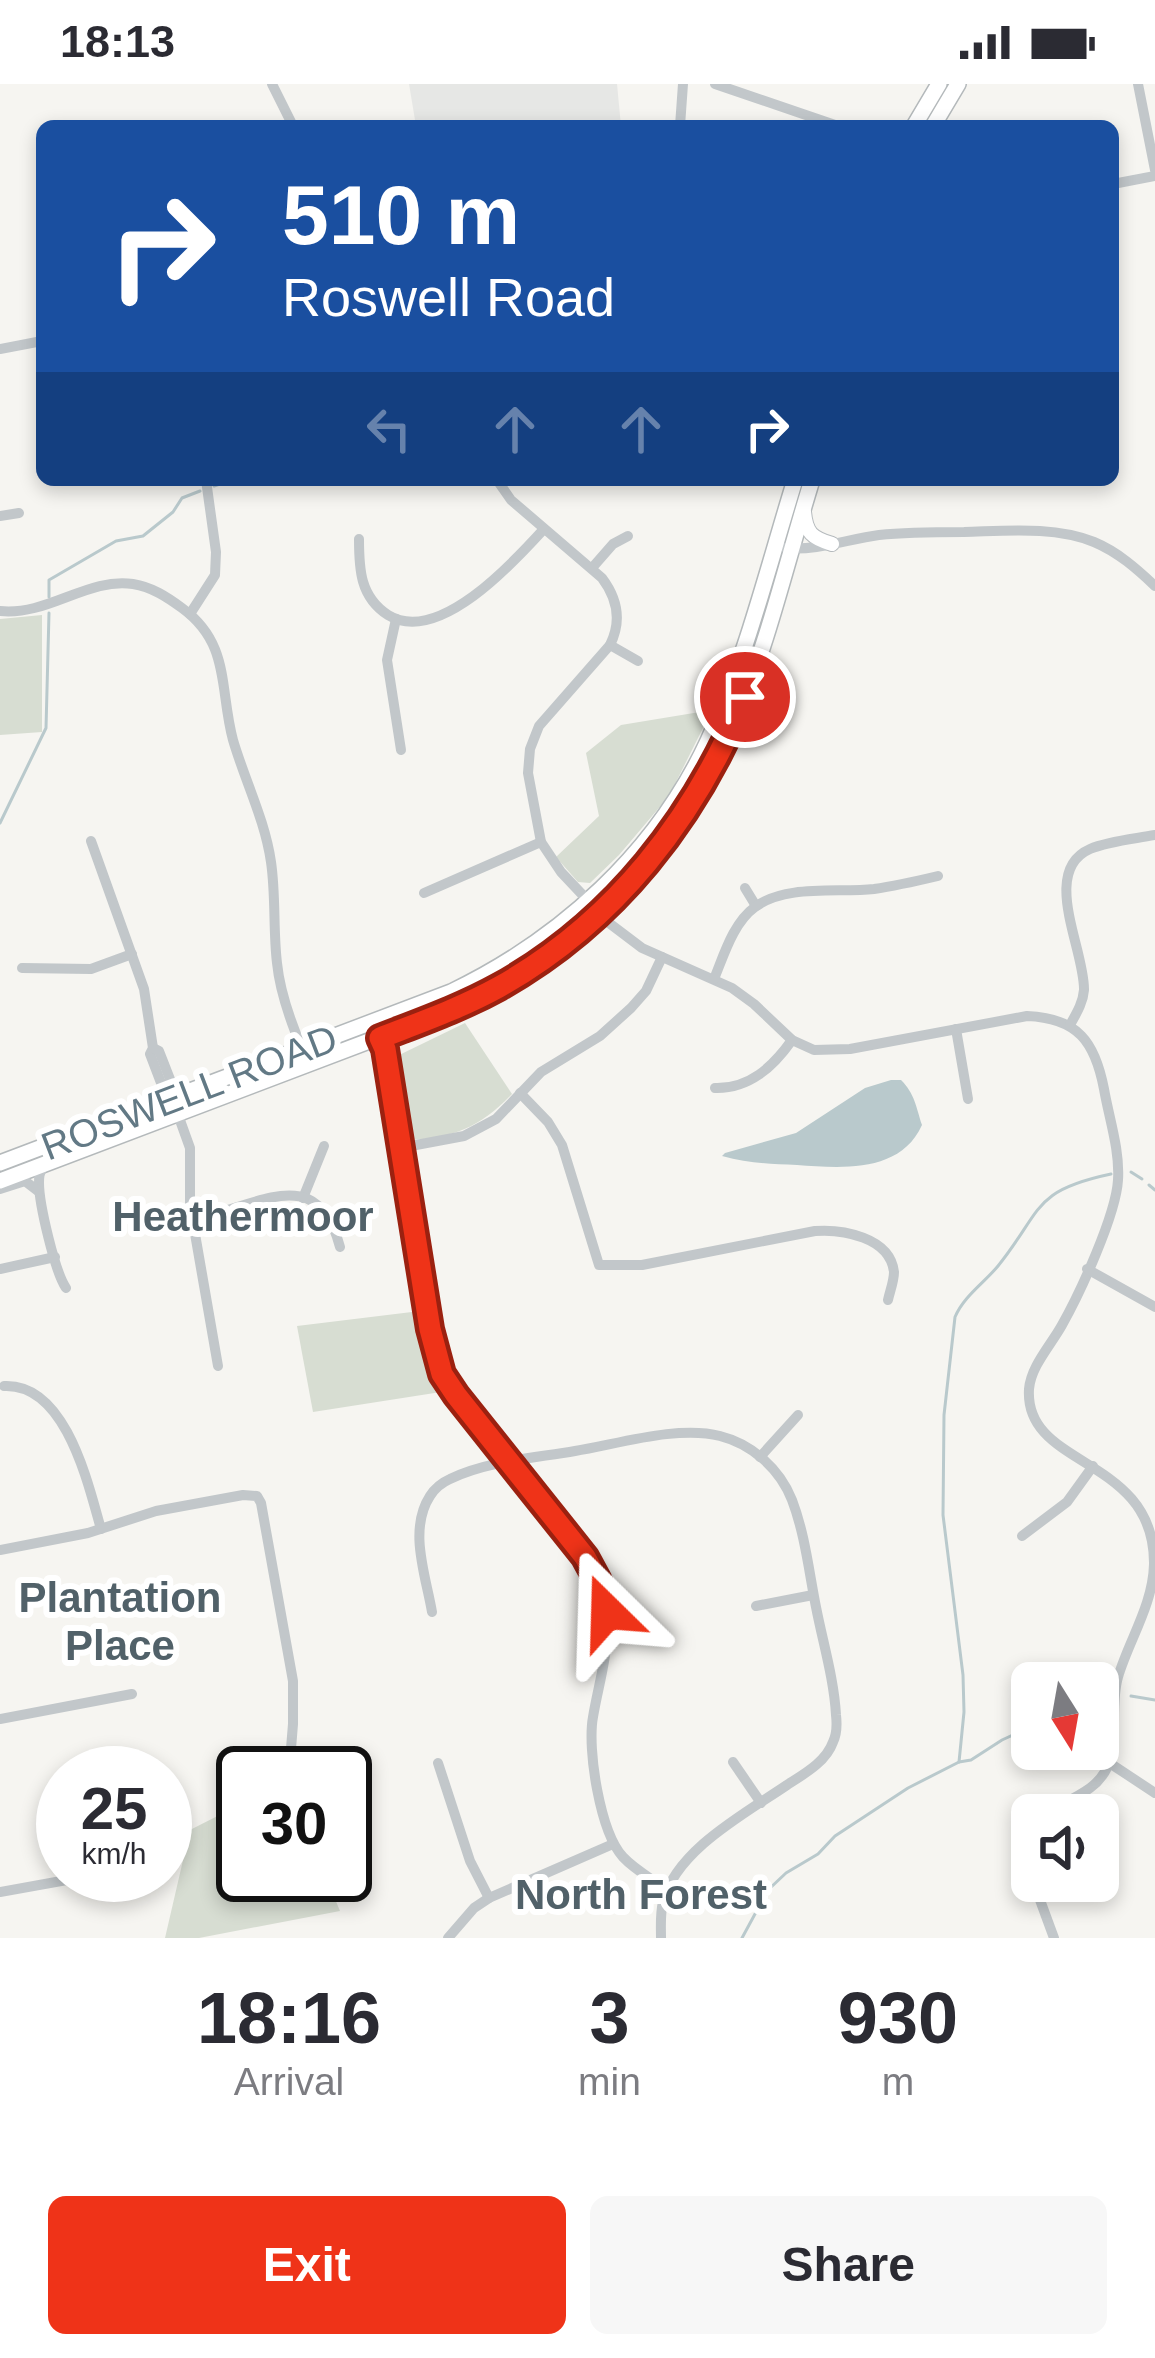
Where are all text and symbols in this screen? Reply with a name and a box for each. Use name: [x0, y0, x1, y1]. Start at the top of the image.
text: 18:13: [60, 16, 175, 67]
icon: right: [84, 168, 240, 324]
text: 510 m: [282, 168, 520, 262]
text: Roswell Road: [282, 267, 615, 327]
icon: left: [356, 396, 422, 462]
icon: ahead: [482, 396, 548, 462]
icon: ahead: [608, 396, 674, 462]
icon: right: [734, 396, 800, 462]
pin: [694, 646, 796, 748]
icon: arrive: [712, 664, 778, 730]
street label: ROSWELL ROAD: [35, 1016, 343, 1169]
district label: Heathermoor: [112, 1193, 374, 1240]
position arrow: [544, 1549, 670, 1675]
district label: Plantation Place: [18, 1574, 222, 1669]
north arrow: [1011, 1662, 1119, 1770]
map controls: [1011, 1662, 1119, 1902]
speed limit sign: 30: [216, 1746, 372, 1902]
text: 25: [81, 1775, 147, 1842]
button: sound: [1011, 1794, 1119, 1902]
text: km/h: [81, 1837, 147, 1870]
district label: North Forest: [515, 1871, 767, 1918]
text: 18:16: [197, 1978, 381, 2058]
text: 3: [589, 1978, 630, 2058]
text: 930: [838, 1978, 958, 2058]
text: Arrival: [234, 2060, 344, 2103]
text: min: [578, 2060, 641, 2103]
text: m: [882, 2060, 914, 2103]
button: Exit: [48, 2196, 566, 2334]
button: Share: [590, 2196, 1107, 2334]

